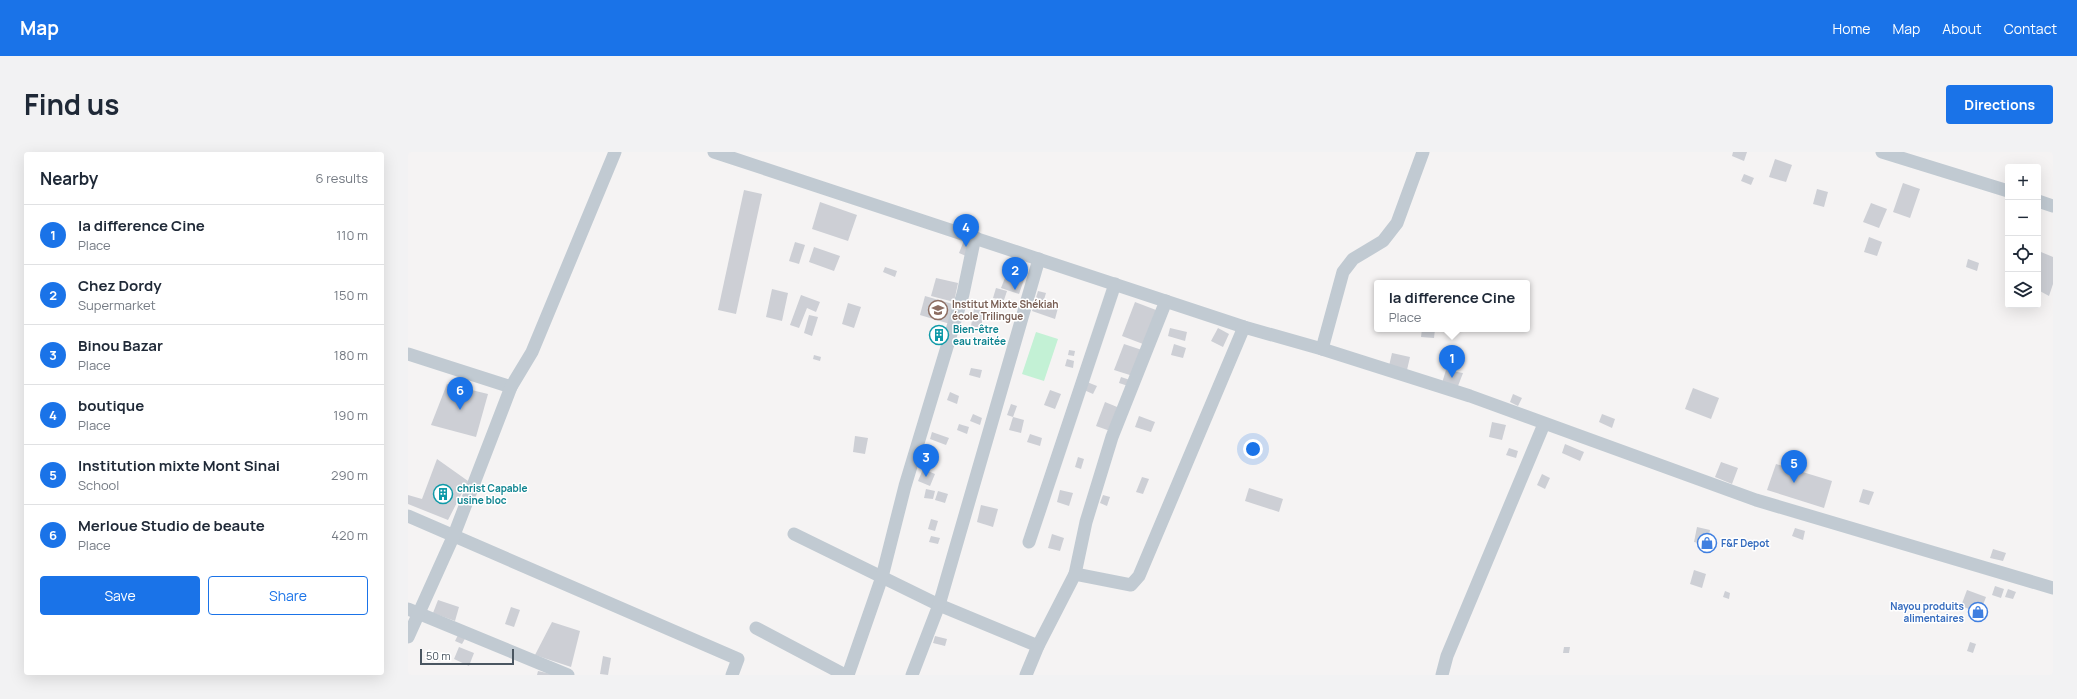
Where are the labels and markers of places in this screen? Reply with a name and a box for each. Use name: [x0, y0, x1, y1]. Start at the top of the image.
pin: 4: [953, 214, 979, 247]
pin: 2: [1002, 257, 1028, 290]
place label: Institut Mixte Shékiah école Trilingue: [952, 297, 1059, 323]
school or university icon: Institut Mixte Shékiah école Trilingue: [927, 299, 949, 321]
place label: Bien-être eau traitée: [953, 322, 1006, 348]
building icon: Bien-être eau traitée: [928, 324, 950, 346]
pin: 1: [1439, 345, 1465, 378]
pin: 6: [447, 377, 473, 410]
pin: 3: [913, 444, 939, 477]
pin: 5: [1781, 450, 1807, 483]
place label: christ Capable usine bloc: [457, 481, 528, 507]
building icon: christ Capable usine bloc: [432, 483, 454, 505]
shop icon: F&F Depot: [1696, 532, 1718, 554]
place label: F&F Depot: [1721, 536, 1770, 550]
place label: Nayou produits alimentaires: [1890, 599, 1965, 625]
shop icon: Nayou produits alimentaires: [1967, 601, 1989, 623]

